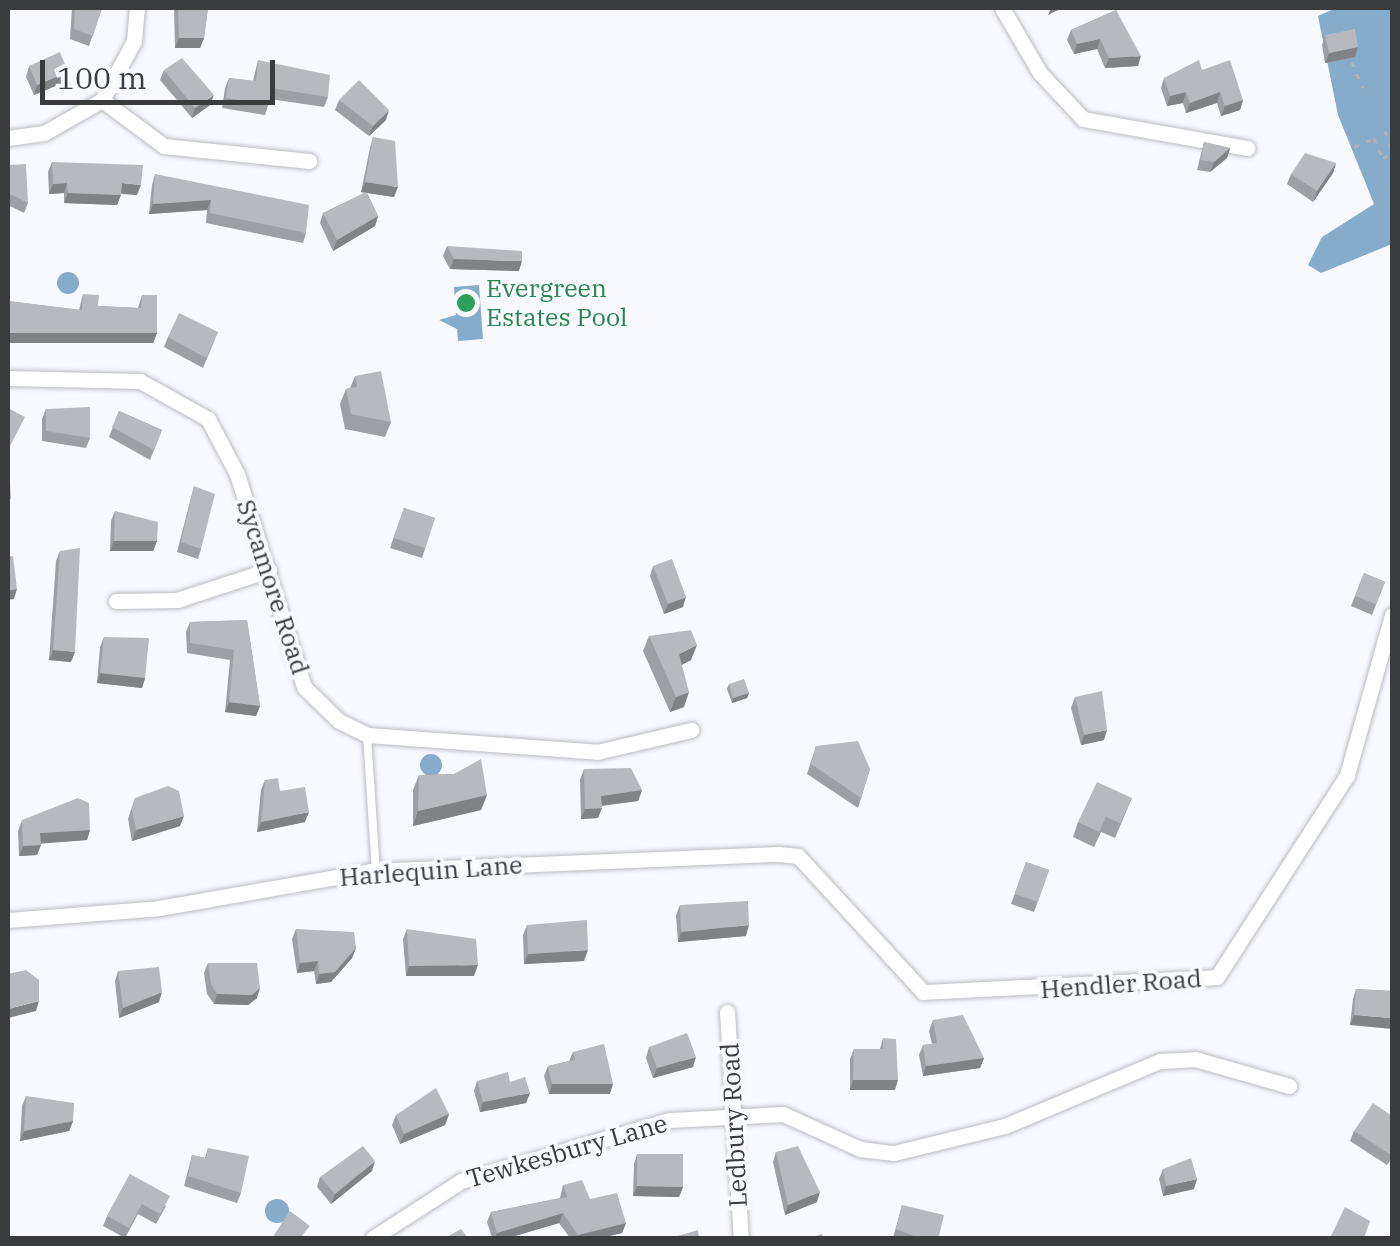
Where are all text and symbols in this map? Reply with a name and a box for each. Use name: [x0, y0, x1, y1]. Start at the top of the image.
scale bar: [45, 40, 280, 102]
text: 100 m: [57, 58, 147, 97]
place label: Evergreen Estates Pool: [486, 274, 628, 333]
marker: Evergreen Estates Pool: [455, 292, 477, 314]
street label: Sycamore Road: [231, 496, 315, 678]
street label: Harlequin Lane: [338, 850, 524, 892]
street label: Hendler Road: [1039, 963, 1203, 1005]
street label: Ledbury Road: [715, 1042, 753, 1208]
street label: Tewkesbury Lane: [463, 1108, 671, 1194]

